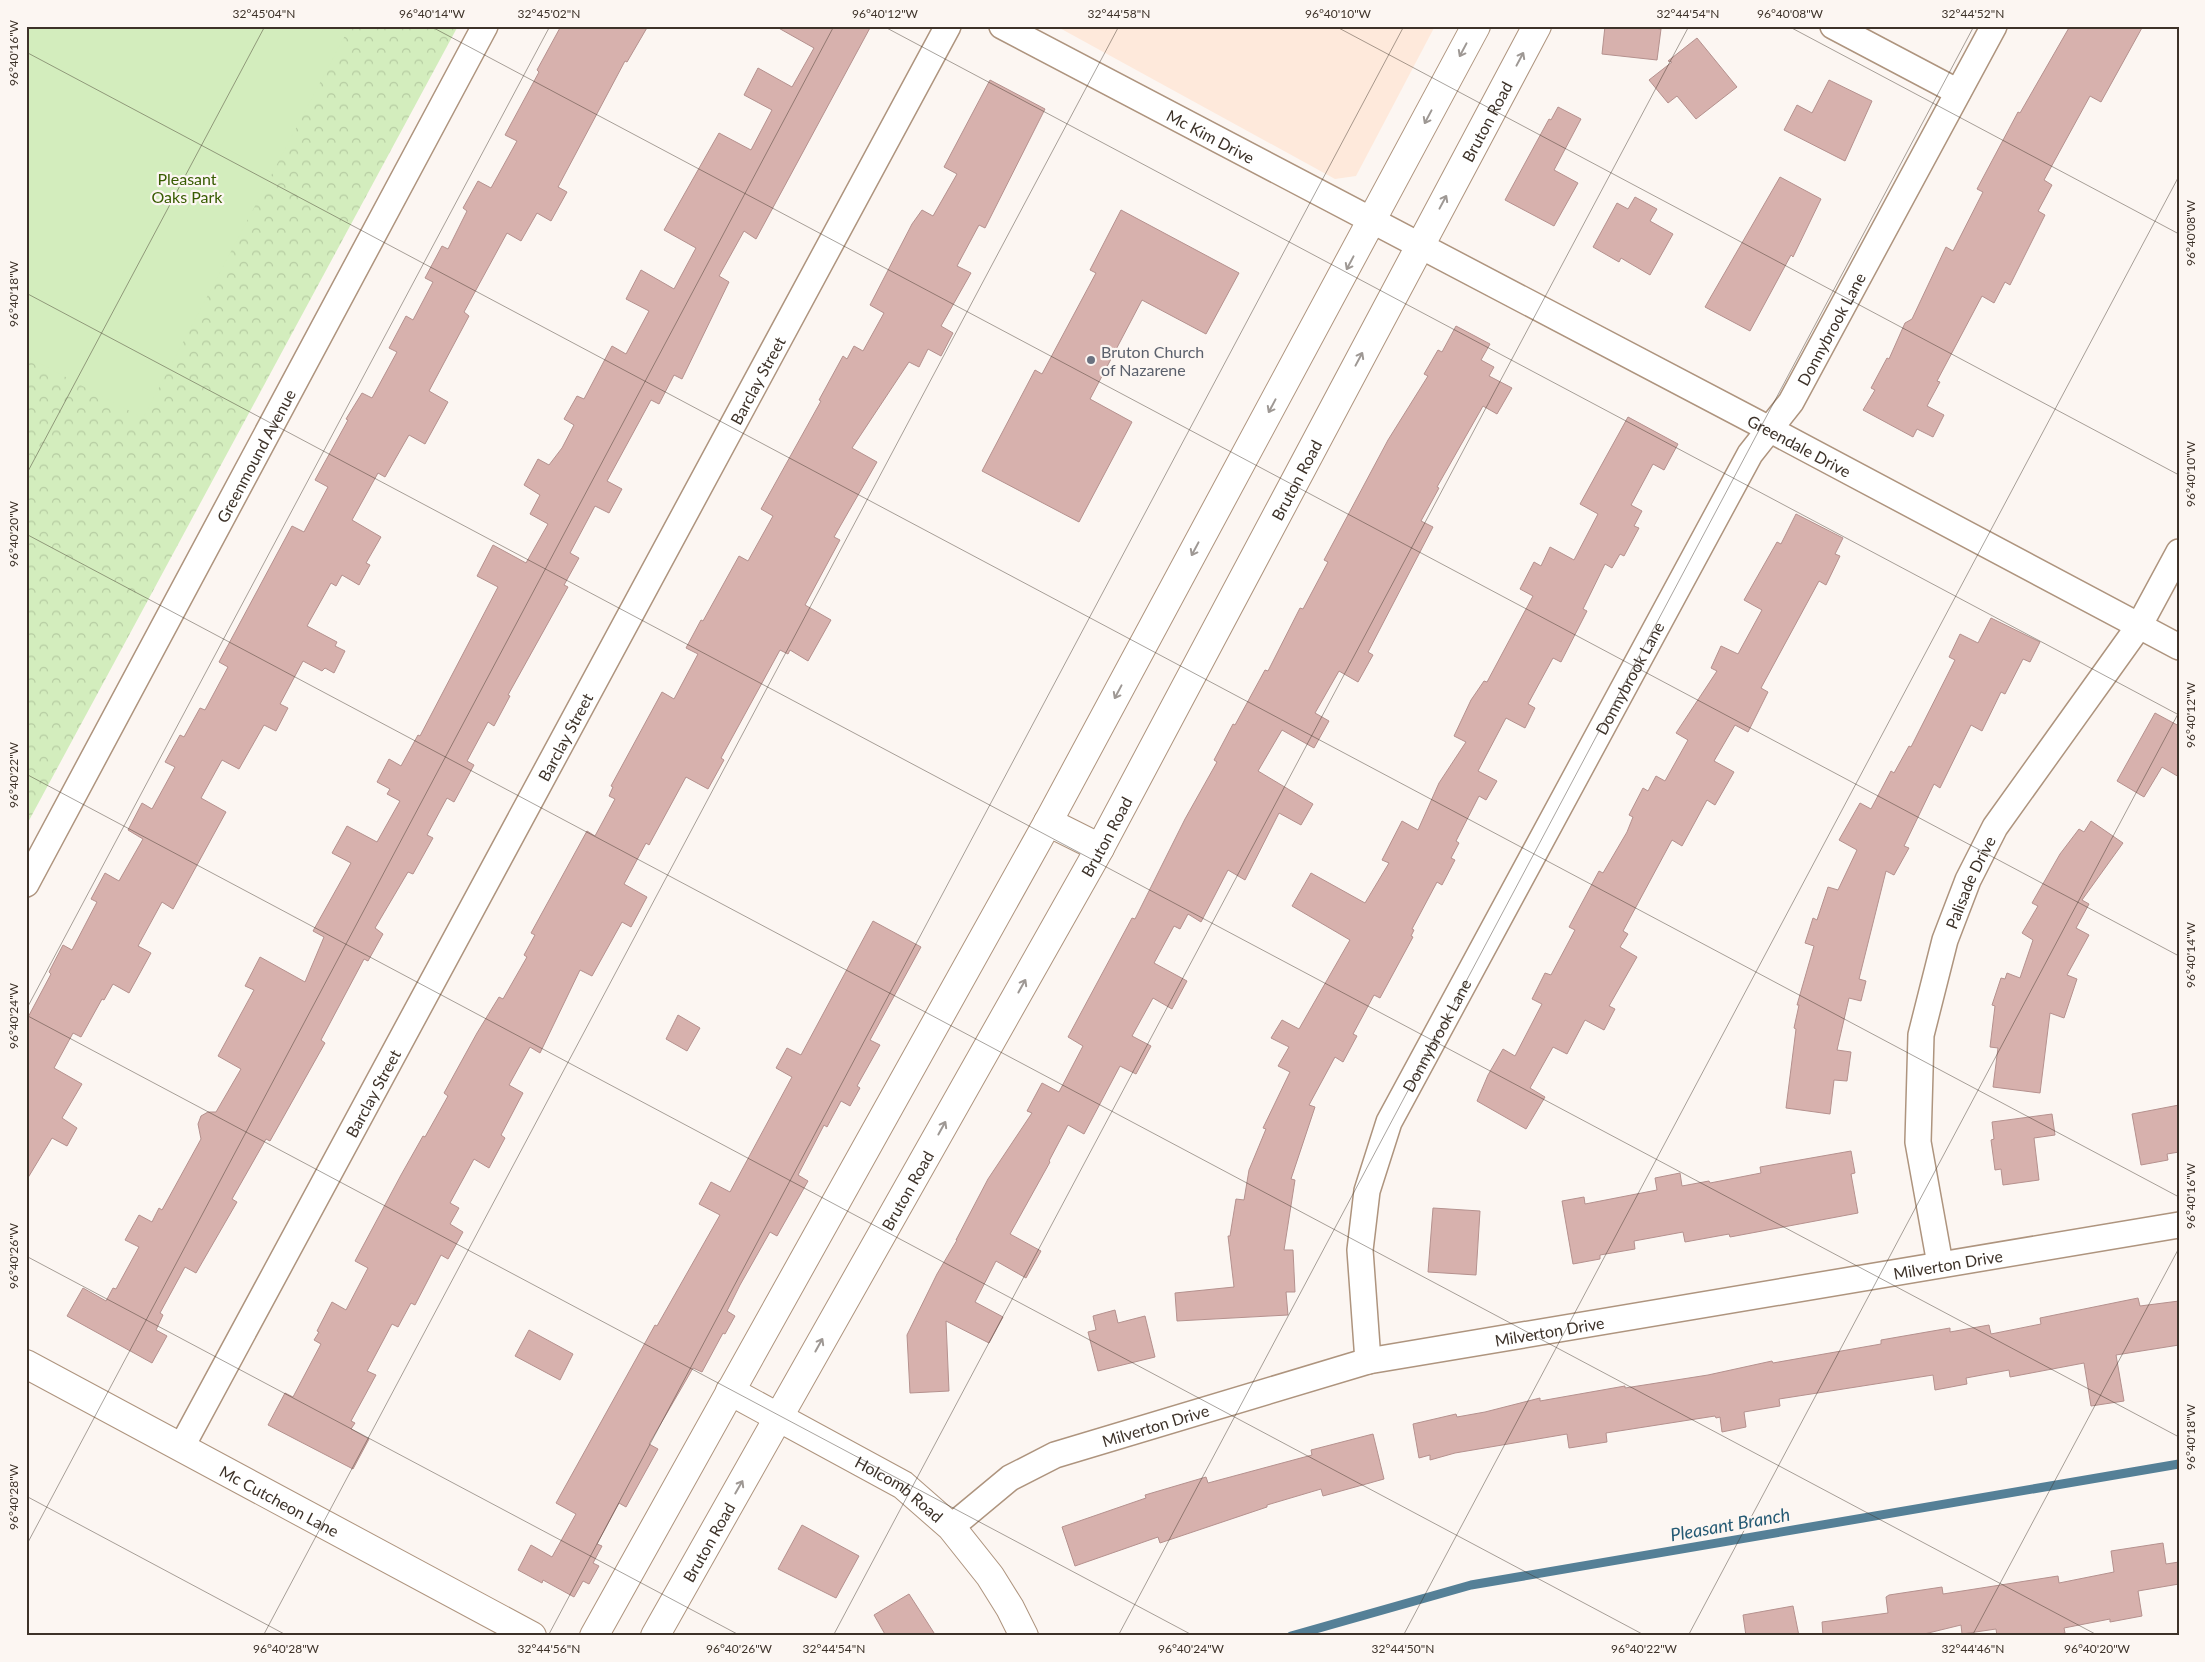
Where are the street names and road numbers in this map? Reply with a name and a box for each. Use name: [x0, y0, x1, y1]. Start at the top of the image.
street label: Bruton Road: [1457, 78, 1515, 165]
street label: Mc Kim Drive: [1164, 105, 1258, 167]
street label: Donnybrook Lane: [1792, 269, 1869, 388]
street label: Barclay Street: [726, 333, 788, 427]
street label: Greenmound Avenue: [212, 385, 299, 525]
street label: Greendale Drive: [1745, 410, 1854, 480]
street label: Bruton Road: [1267, 436, 1325, 523]
street label: Donnybrook Lane: [1591, 618, 1667, 738]
street label: Barclay Street: [533, 689, 596, 784]
street label: Bruton Road: [1076, 793, 1135, 880]
street label: Palisade Drive: [1941, 832, 1998, 931]
street label: Donnybrook Lane: [1398, 975, 1474, 1095]
street label: Barclay Street: [341, 1046, 404, 1140]
street label: Bruton Road: [877, 1147, 937, 1233]
street label: Milverton Drive: [1892, 1245, 2004, 1282]
street label: Milverton Drive: [1493, 1312, 1606, 1349]
street label: Milverton Drive: [1100, 1400, 1211, 1450]
street label: Holcomb Road: [852, 1452, 947, 1526]
street label: Mc Cutcheon Lane: [217, 1461, 342, 1540]
street label: Bruton Road: [678, 1499, 738, 1585]

